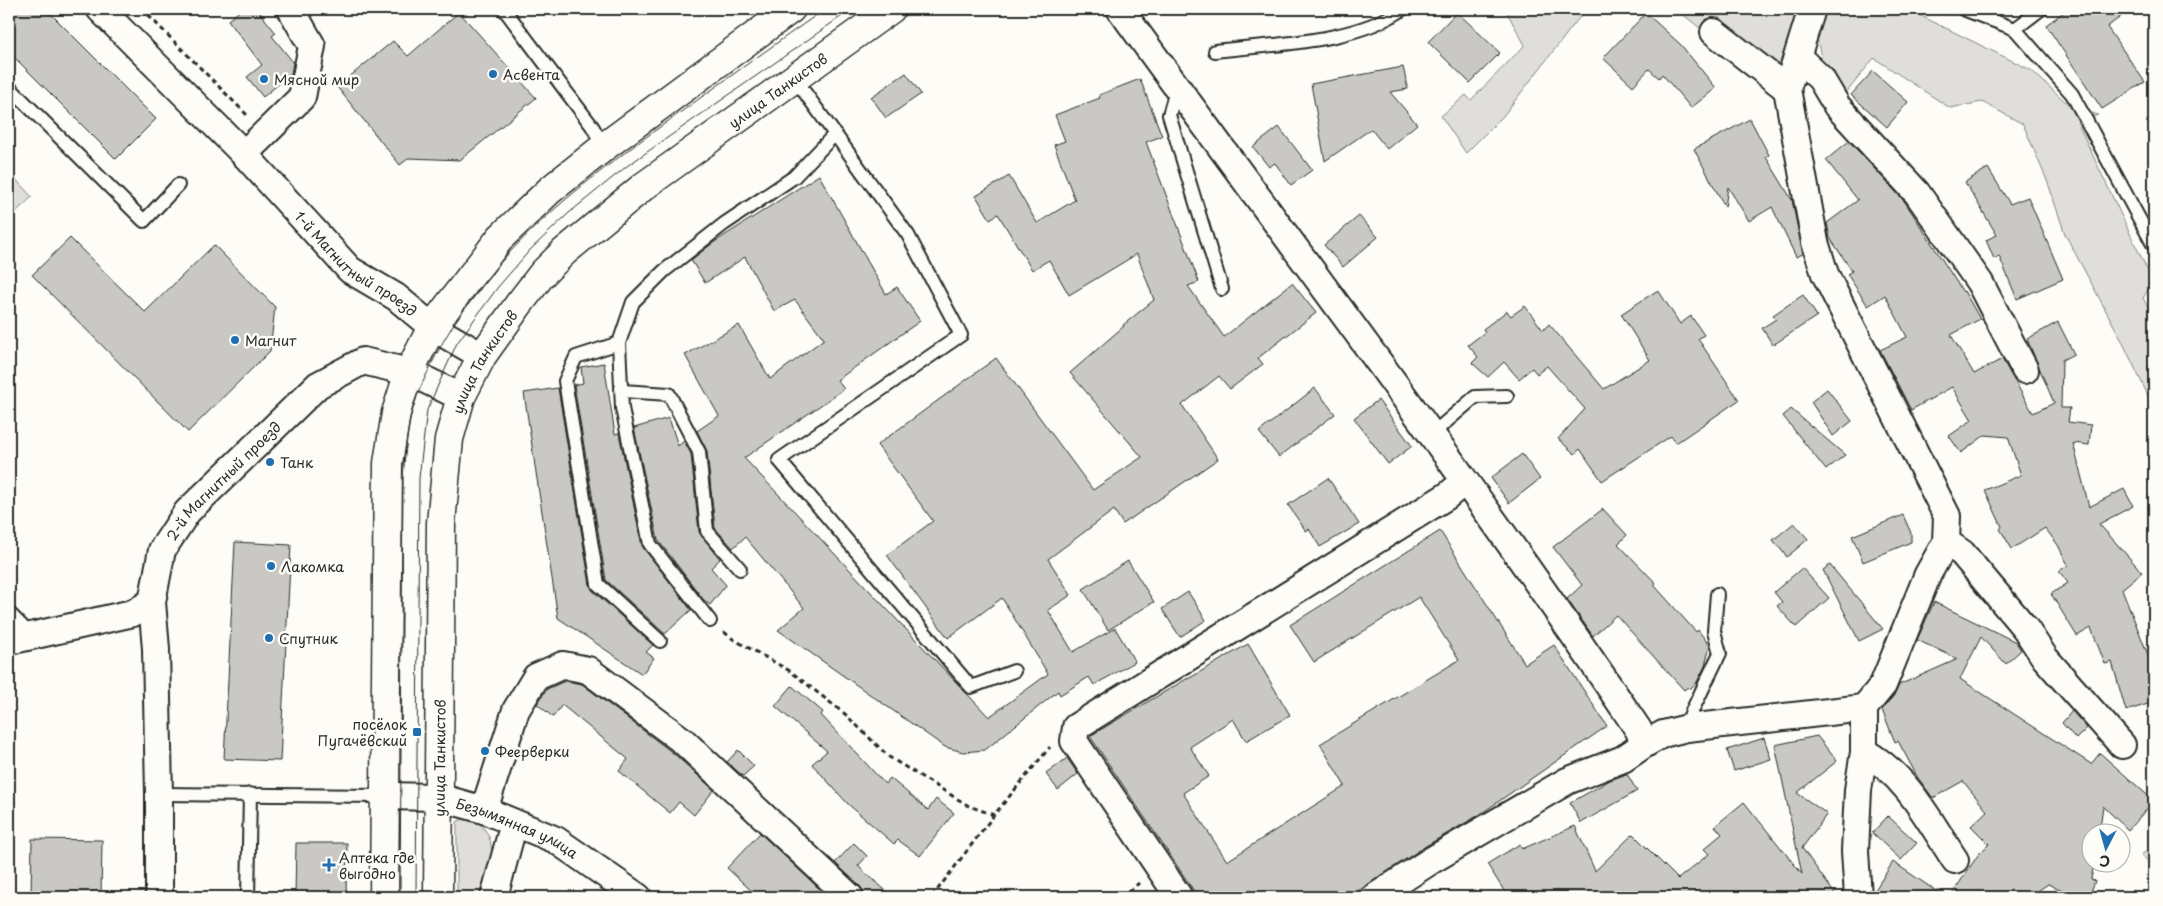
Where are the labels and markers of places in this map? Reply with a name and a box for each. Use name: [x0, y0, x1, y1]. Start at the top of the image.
place label: Асвента: [503, 64, 560, 85]
marker: Асвента: [487, 68, 499, 80]
place label: Мясной мир: [274, 69, 359, 90]
marker: Мясной мир: [258, 73, 270, 85]
place label: Магнит: [245, 330, 297, 351]
marker: Магнит: [229, 334, 241, 346]
place label: Танк: [280, 452, 314, 473]
marker: Танк: [264, 456, 276, 468]
place label: Лакомка: [281, 556, 344, 577]
marker: Лакомка: [265, 560, 277, 572]
place label: Спутник: [279, 628, 339, 649]
marker: Спутник: [263, 632, 275, 644]
place label: посёлок Пугачёвский: [318, 714, 408, 751]
marker: посёлок Пугачёвский: [411, 726, 423, 738]
place label: Феерверки: [495, 741, 570, 762]
marker: Феерверки: [479, 745, 491, 757]
place label: Аптека где выгодно: [339, 847, 415, 884]
marker: Аптека где выгодно: [323, 859, 335, 871]

